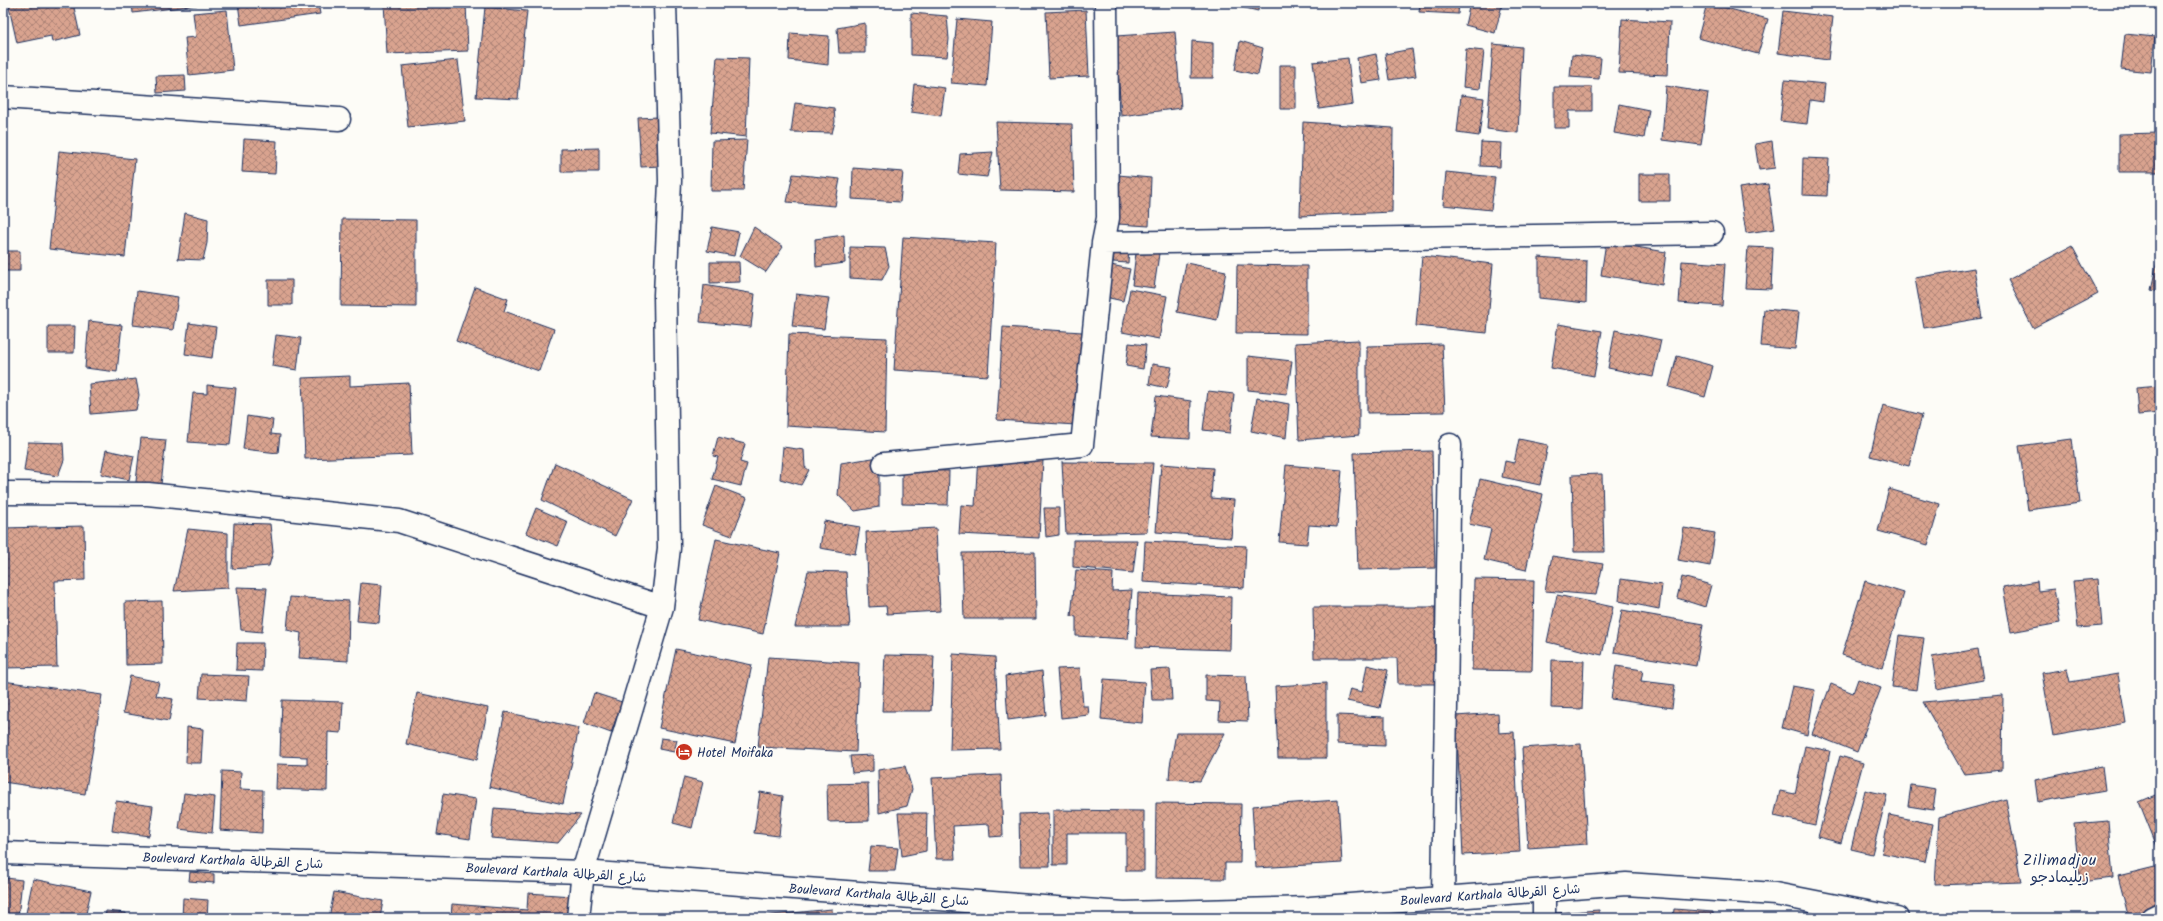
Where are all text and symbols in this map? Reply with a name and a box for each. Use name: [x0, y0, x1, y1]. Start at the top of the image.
hotel icon: Hotel Moifaka: [674, 742, 694, 762]
place label: Hotel Moifaka: [697, 743, 773, 764]
street label: Boulevard Karthala شارع القرطالة: [142, 848, 324, 875]
district label: Zilimadjou زيليمادجو: [2023, 849, 2097, 890]
street label: Boulevard Karthala شارع القرطالة: [465, 858, 647, 889]
street label: Boulevard Karthala شارع القرطالة: [788, 879, 970, 912]
street label: Boulevard Karthala شارع القرطالة: [1399, 879, 1581, 912]

